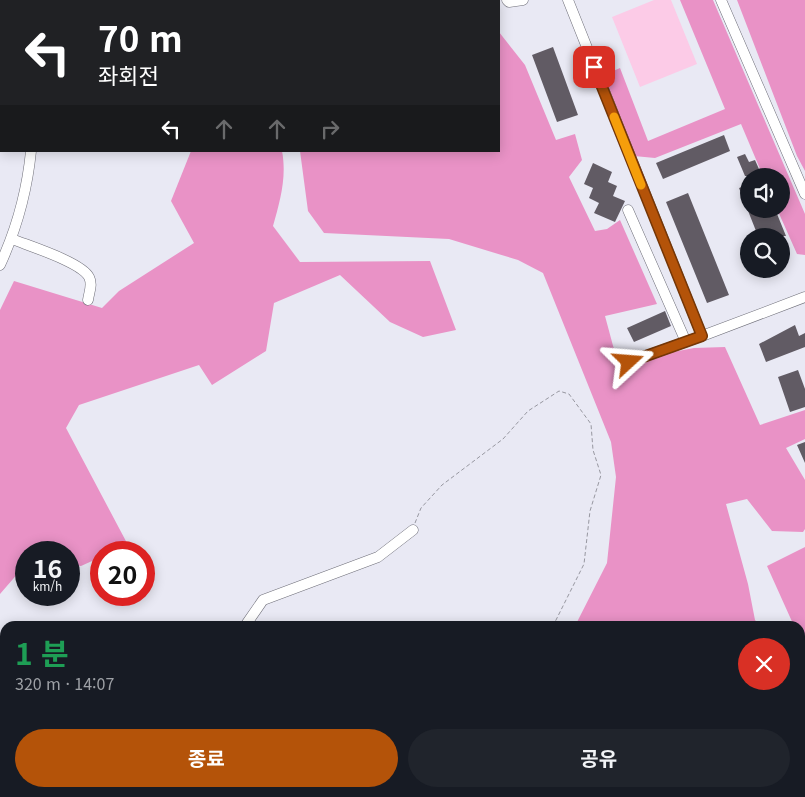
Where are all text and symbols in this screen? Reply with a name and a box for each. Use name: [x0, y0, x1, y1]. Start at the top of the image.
text: 70 m: [98, 11, 183, 62]
icon: left: [15, 20, 80, 85]
pin: [573, 46, 615, 88]
icon: arrive: [580, 53, 608, 81]
text: 좌회전: [98, 58, 159, 90]
icon: left: [157, 115, 185, 143]
icon: ahead: [210, 115, 238, 143]
icon: ahead: [263, 115, 291, 143]
icon: right: [316, 115, 344, 143]
map controls: [740, 168, 790, 278]
button: sound: [740, 168, 790, 218]
button: search: [740, 228, 790, 278]
position arrow: [602, 335, 654, 387]
speed limit sign: 20: [90, 541, 155, 606]
text: 16: [33, 549, 62, 585]
text: km/h: [33, 577, 62, 594]
text: 1 분: [15, 630, 69, 674]
button: close: [738, 638, 790, 690]
text: 320 m · 14:07: [15, 671, 114, 695]
button: 종료: [15, 729, 398, 787]
button: 공유: [408, 729, 790, 787]

